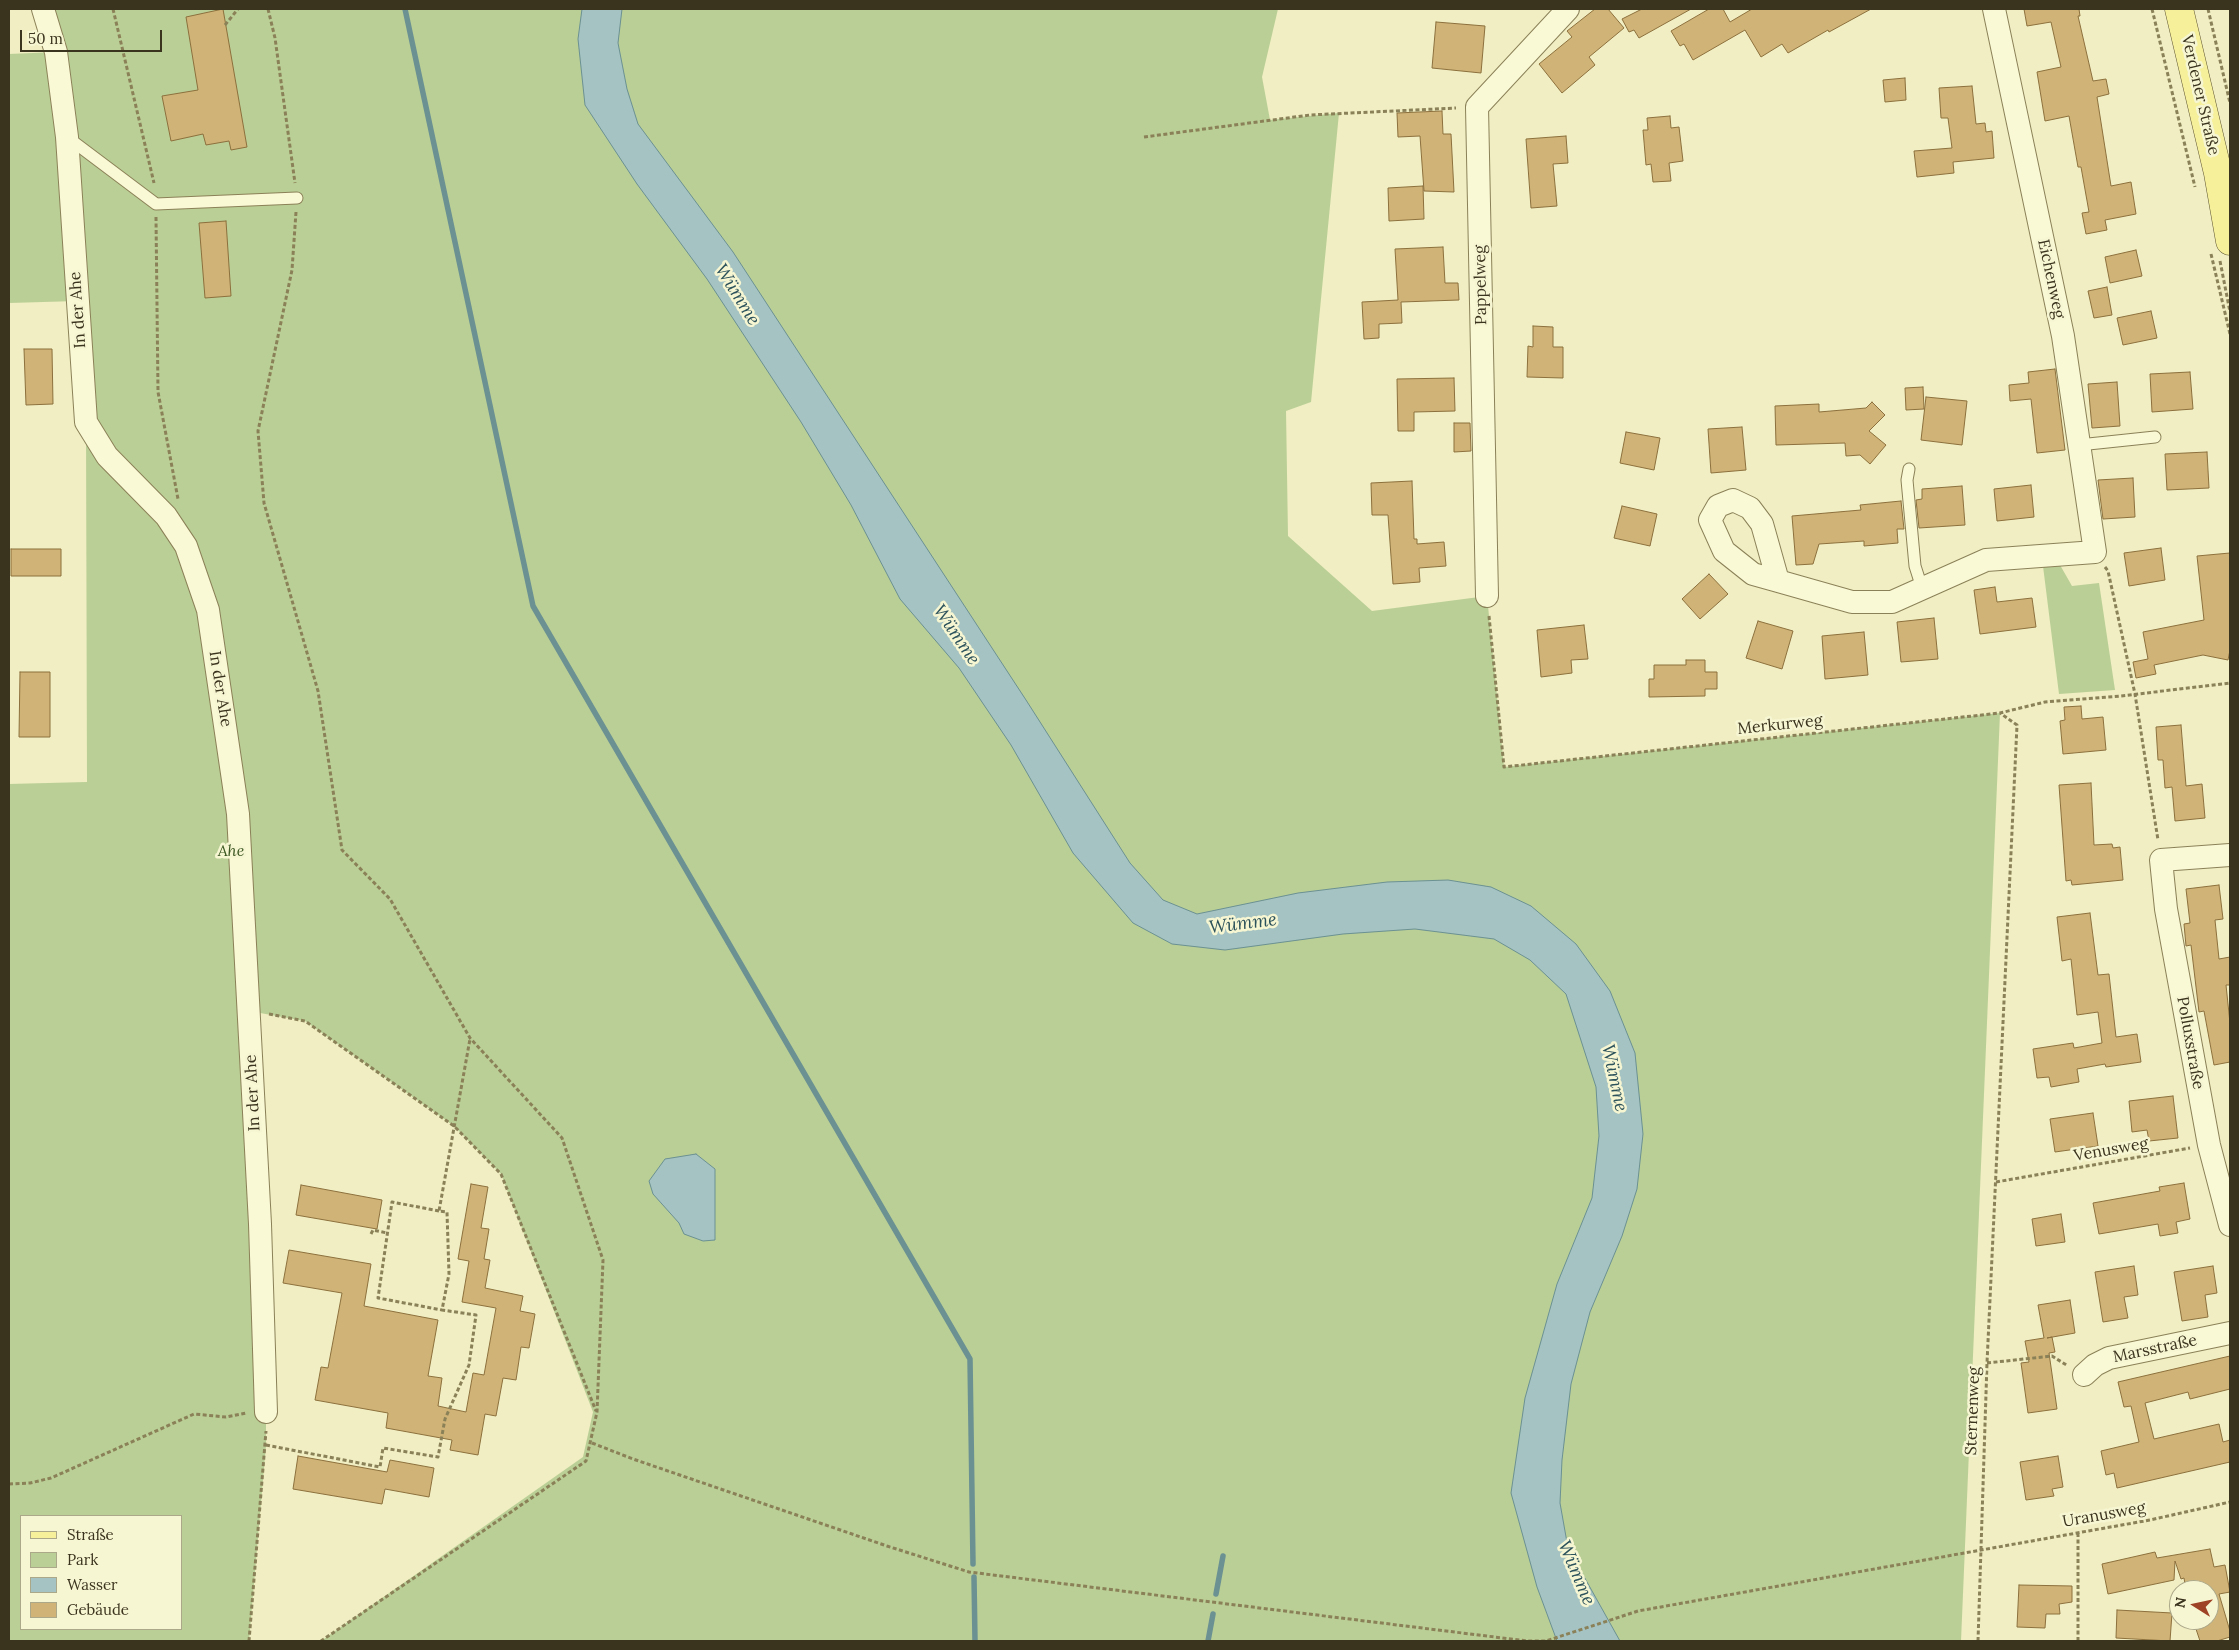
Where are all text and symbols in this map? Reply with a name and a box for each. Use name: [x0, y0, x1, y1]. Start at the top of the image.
scale bar: [22, 20, 165, 52]
text: 50 m: [28, 29, 63, 48]
street label: Verdener Straße: [2177, 33, 2223, 157]
street label: Eichenweg: [2033, 237, 2069, 321]
street label: Pappelweg: [1471, 245, 1491, 325]
water label: Wümme: [710, 260, 764, 330]
street label: In der Ahe: [66, 271, 90, 349]
water label: Wümme: [928, 601, 984, 669]
street label: In der Ahe: [205, 650, 235, 728]
street label: Merkurweg: [1737, 711, 1823, 739]
park label: Ahe: [218, 841, 244, 861]
water label: Wümme: [1208, 909, 1278, 939]
street label: Polluxstraße: [2172, 995, 2208, 1091]
water label: Wümme: [1596, 1042, 1632, 1114]
street label: In der Ahe: [241, 1054, 265, 1132]
street label: Venusweg: [2072, 1134, 2150, 1166]
street label: Marsstraße: [2111, 1331, 2199, 1367]
street label: Sternenweg: [1962, 1366, 1984, 1456]
street label: Uranusweg: [2061, 1498, 2147, 1532]
legend: [20, 1515, 182, 1630]
text: Straße: [67, 1525, 114, 1544]
water label: Wümme: [1553, 1537, 1599, 1609]
text: Park: [67, 1550, 98, 1569]
text: Wasser: [67, 1575, 118, 1594]
north arrow: [2169, 1580, 2219, 1630]
text: N: [2170, 1596, 2190, 1609]
text: Gebäude: [67, 1600, 129, 1619]

